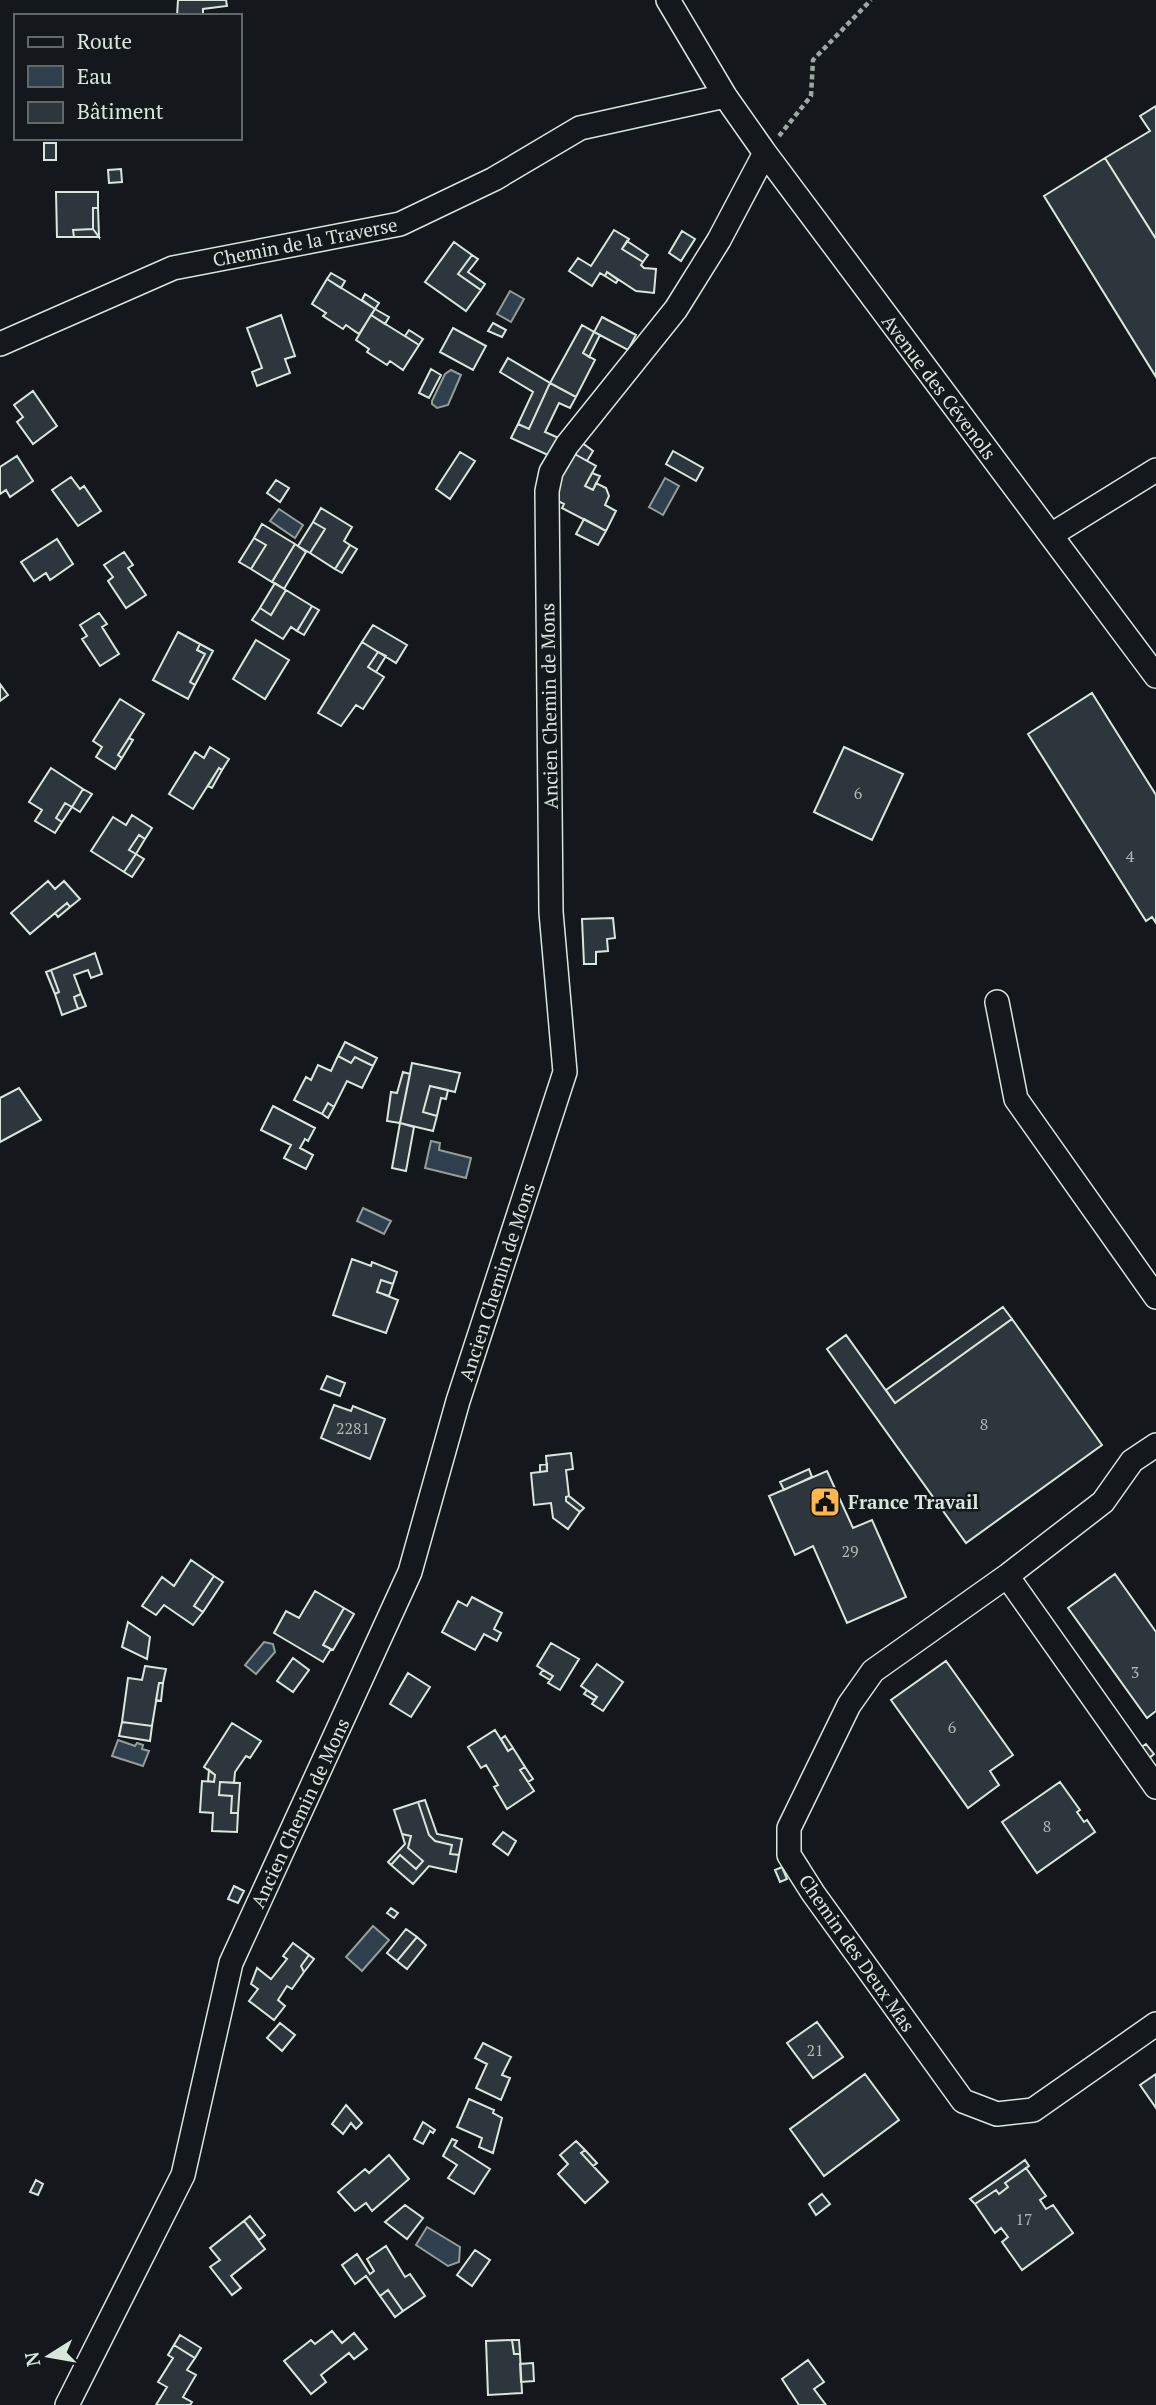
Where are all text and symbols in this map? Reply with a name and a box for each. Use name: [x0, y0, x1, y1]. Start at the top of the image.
legend: [14, 14, 242, 140]
text: Route: [77, 27, 132, 55]
text: Eau: [77, 62, 112, 90]
text: Bâtiment: [77, 97, 164, 125]
street label: Chemin de la Traverse: [210, 211, 399, 272]
street label: Avenue des Cévenols: [877, 309, 1002, 464]
street label: Ancien Chemin de Mons: [534, 603, 563, 809]
house number: 6: [854, 782, 863, 804]
house number: 4: [1126, 845, 1135, 867]
street label: Ancien Chemin de Mons: [453, 1180, 540, 1384]
house number: 8: [980, 1413, 988, 1435]
house number: 2281: [336, 1417, 370, 1439]
public building icon: France Travail: [808, 1485, 842, 1519]
place label: France Travail: [848, 1489, 979, 1514]
house number: 29: [841, 1540, 859, 1562]
house number: 3: [1131, 1661, 1139, 1683]
street label: Ancien Chemin de Mons: [245, 1714, 355, 1912]
house number: 6: [948, 1716, 957, 1738]
house number: 8: [1043, 1815, 1051, 1837]
street label: Chemin des Deux Mas: [794, 1869, 921, 2036]
house number: 21: [806, 2039, 824, 2061]
house number: 17: [1015, 2208, 1033, 2230]
north arrow: [14, 2321, 84, 2391]
text: N: [18, 2349, 45, 2369]

